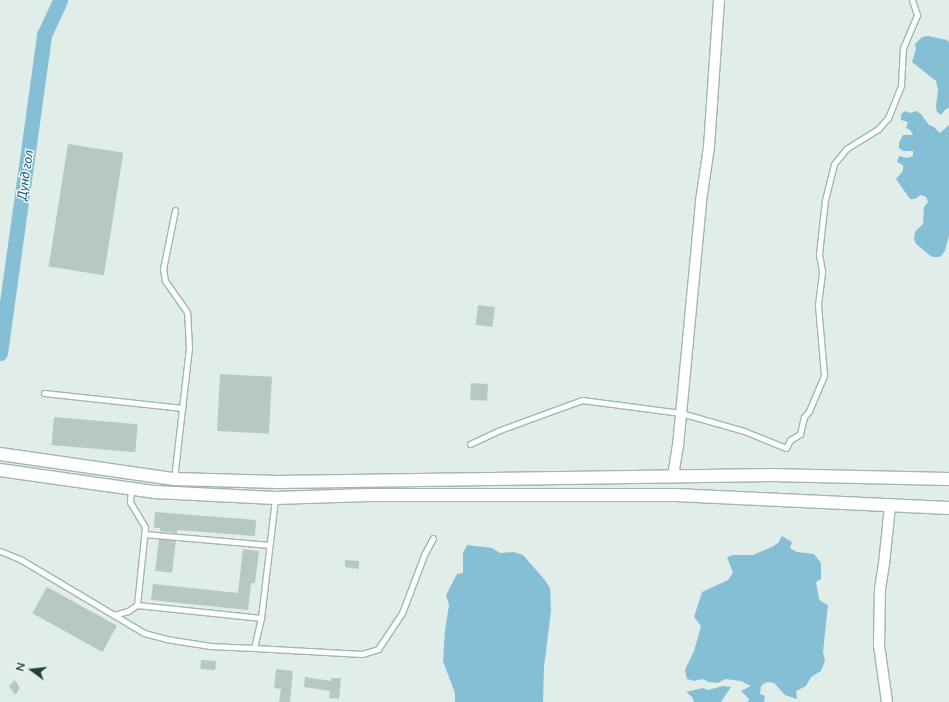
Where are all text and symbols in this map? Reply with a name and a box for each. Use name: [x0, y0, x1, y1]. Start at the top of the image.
water label: Дунд гол: [14, 149, 36, 201]
north arrow: [12, 650, 52, 690]
text: N: [13, 661, 27, 673]

